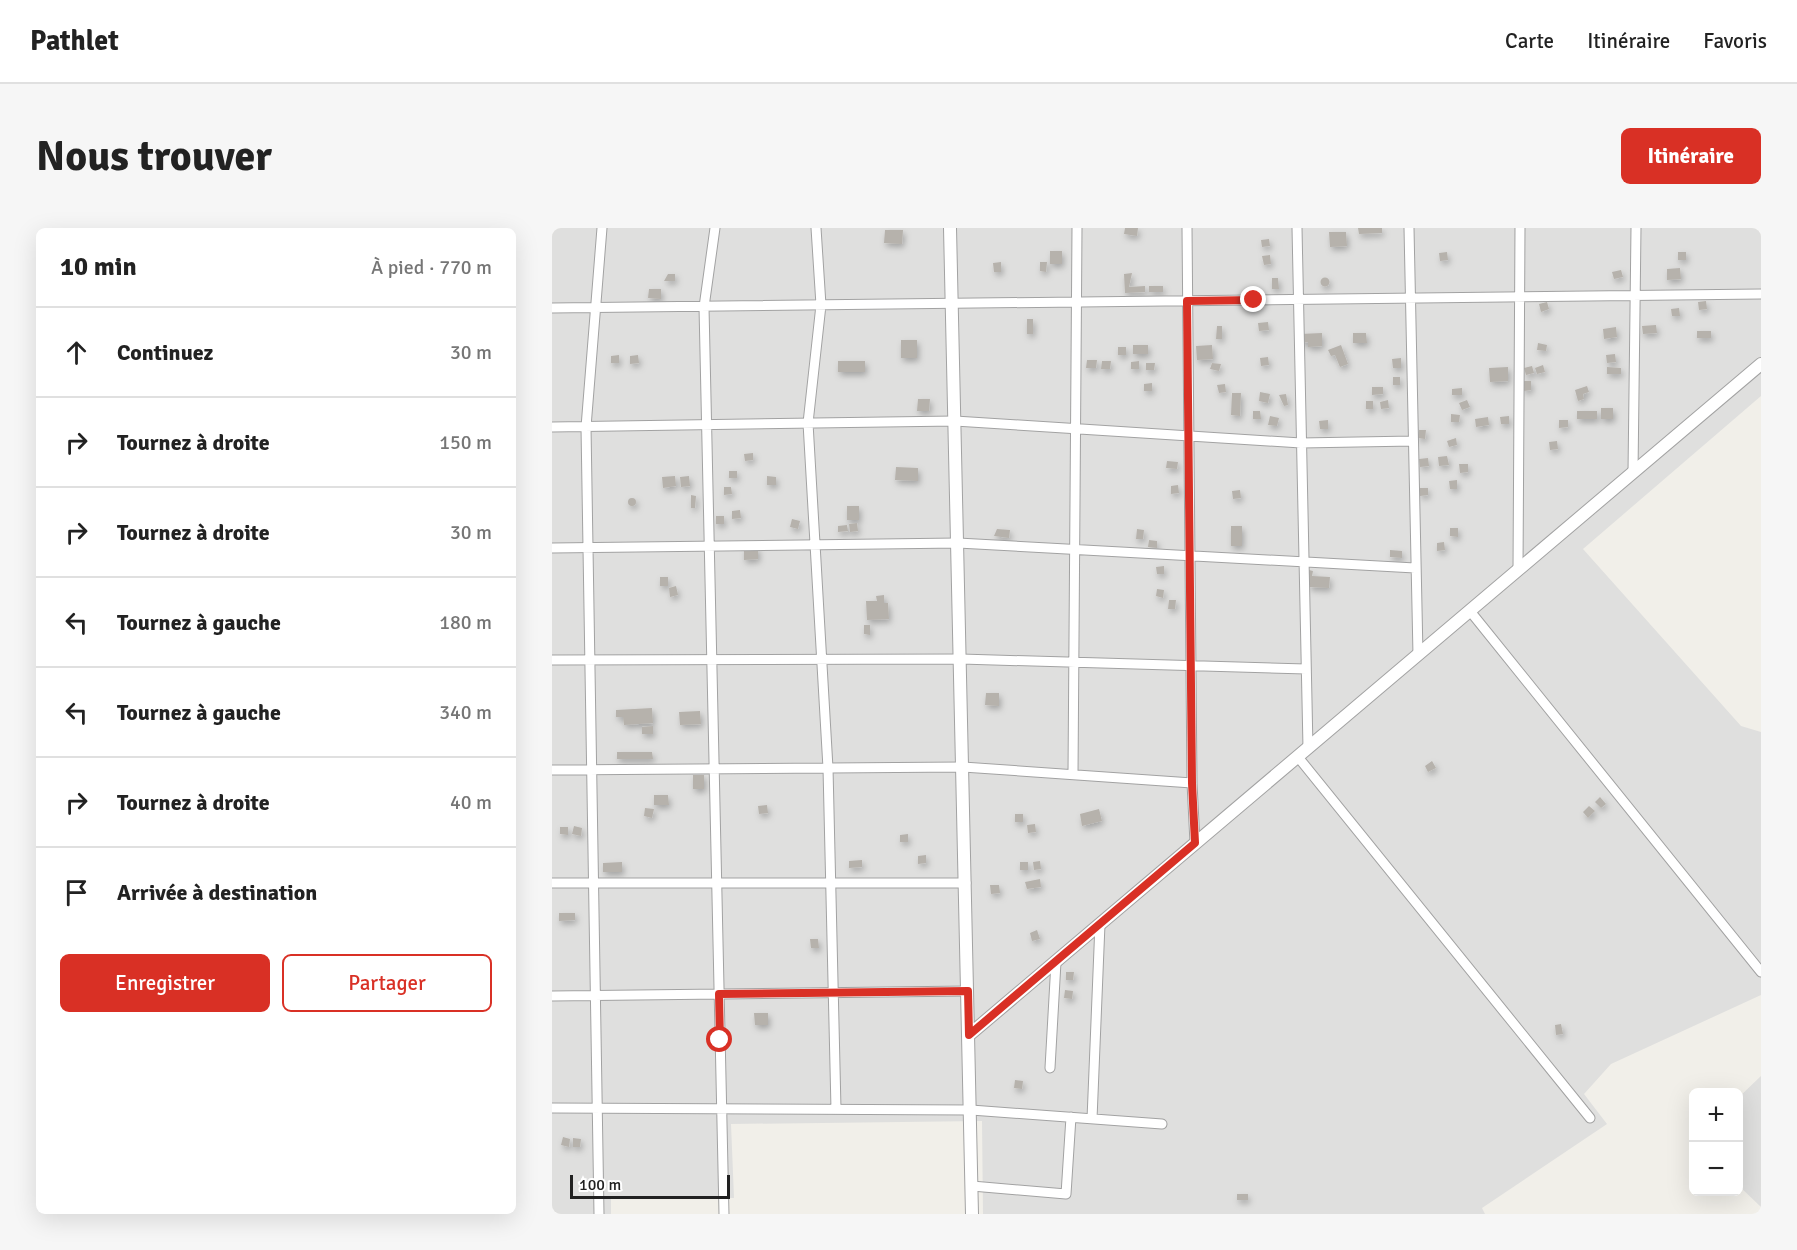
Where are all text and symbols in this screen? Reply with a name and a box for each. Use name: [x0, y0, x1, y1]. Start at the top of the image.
text: Pathlet: [30, 24, 119, 58]
text: Carte: [1505, 28, 1554, 54]
text: Itinéraire: [1587, 28, 1670, 54]
text: Favoris: [1703, 28, 1767, 54]
button: Itinéraire: [1621, 128, 1761, 184]
text: Nous trouver: [36, 131, 272, 182]
text: 10 min: [60, 251, 137, 283]
text: À pied · 770 m: [371, 255, 492, 280]
route end: [1240, 286, 1266, 312]
icon: ahead: [60, 336, 93, 369]
text: Continuez: [117, 339, 213, 366]
text: 30 m: [450, 340, 492, 365]
icon: right: [60, 426, 93, 459]
text: Tournez à droite: [117, 429, 270, 456]
text: 150 m: [439, 430, 492, 455]
icon: right: [60, 516, 93, 549]
text: Tournez à droite: [117, 519, 270, 546]
text: 30 m: [450, 520, 492, 545]
icon: left: [60, 606, 93, 639]
text: Tournez à gauche: [117, 609, 281, 636]
text: 180 m: [439, 610, 492, 635]
icon: left: [60, 696, 93, 729]
text: Tournez à gauche: [117, 699, 281, 726]
text: 340 m: [439, 700, 492, 725]
icon: right: [60, 786, 93, 819]
text: Tournez à droite: [117, 789, 270, 816]
text: 40 m: [450, 790, 492, 815]
icon: arrive: [60, 876, 93, 909]
text: Arrivée à destination: [117, 879, 317, 906]
button: Enregistrer: [60, 954, 270, 1012]
button: Partager: [282, 954, 492, 1012]
route start: [706, 1026, 732, 1052]
map controls: [1689, 1088, 1743, 1196]
button: +: [1689, 1088, 1743, 1142]
button: −: [1689, 1142, 1743, 1196]
scale bar: [570, 1172, 730, 1200]
text: 100 m: [579, 1175, 621, 1195]

